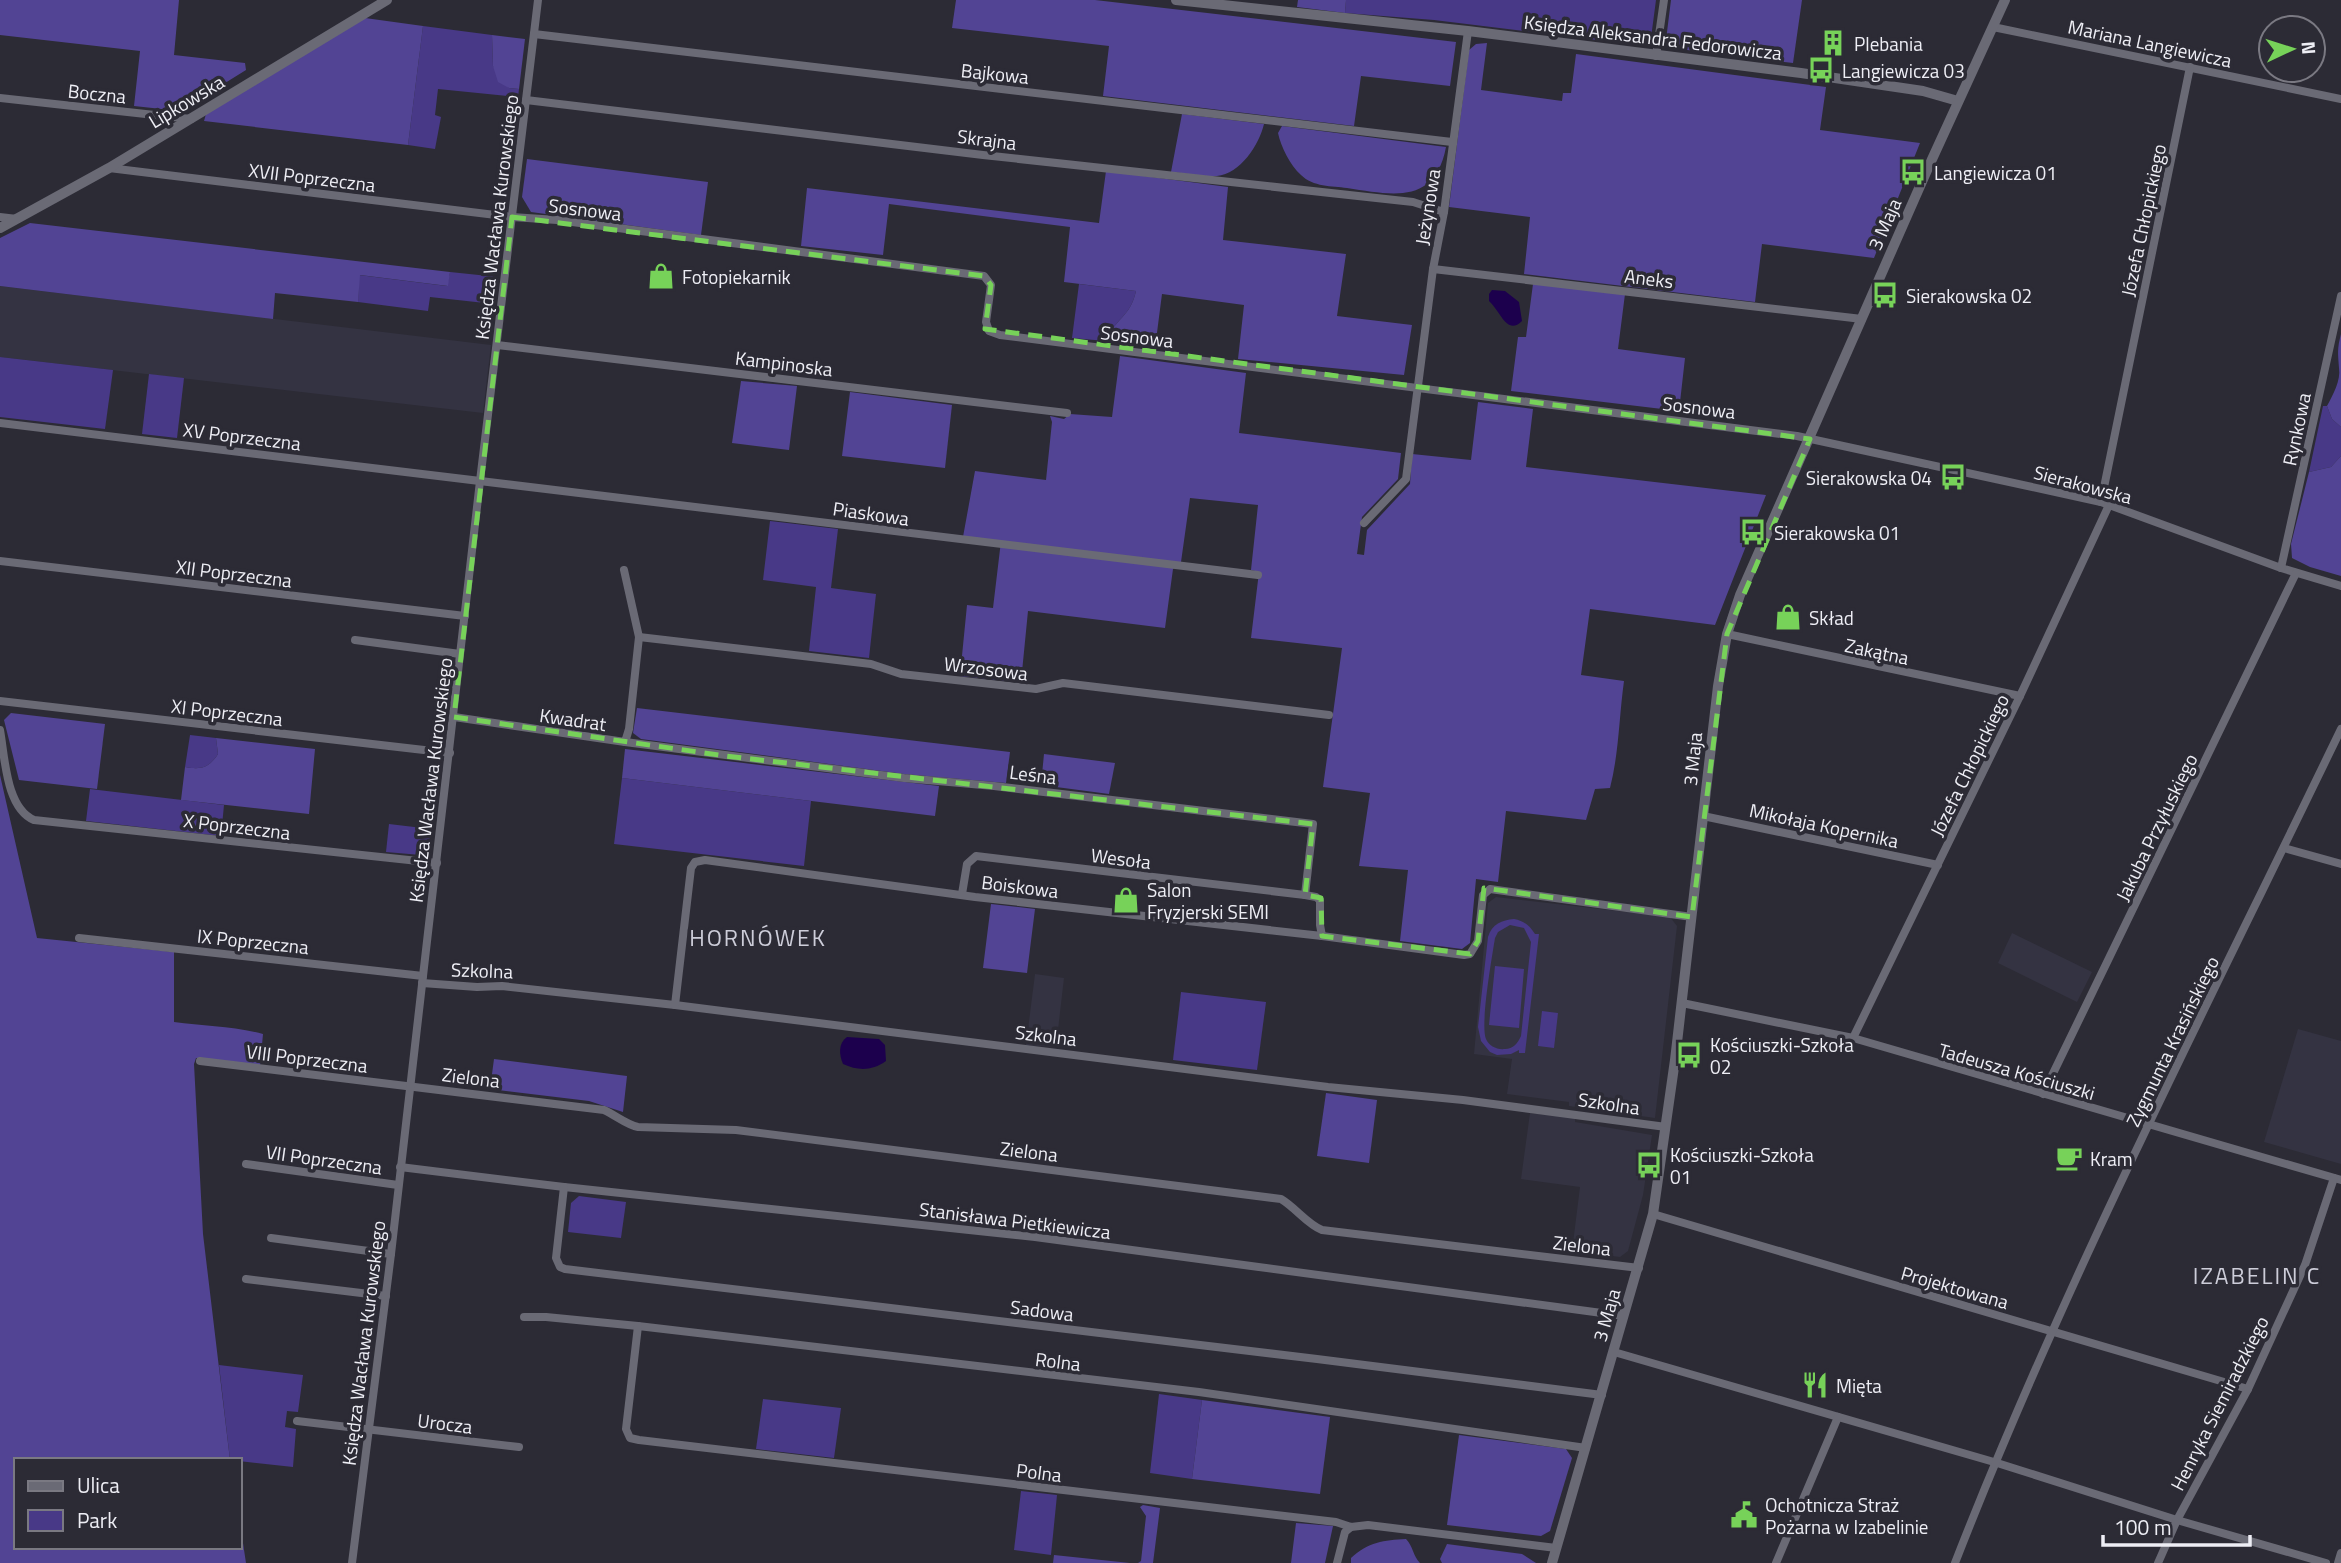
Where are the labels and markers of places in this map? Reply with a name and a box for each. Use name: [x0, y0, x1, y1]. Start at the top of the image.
building icon: Plebania: [1818, 28, 1848, 58]
place label: Plebania: [1854, 29, 1923, 58]
bus stop icon: Langiewicza 03: [1806, 55, 1836, 85]
place label: Langiewicza 03: [1842, 56, 1965, 85]
bus stop icon: Langiewicza 01: [1898, 157, 1928, 187]
place label: Langiewicza 01: [1934, 158, 2057, 187]
shop icon: Fotopiekarnik: [646, 261, 676, 291]
place label: Fotopiekarnik: [682, 262, 791, 291]
bus stop icon: Sierakowska 02: [1870, 280, 1900, 310]
place label: Sierakowska 02: [1906, 281, 2032, 310]
bus stop icon: Sierakowska 04: [1938, 462, 1968, 492]
place label: Sierakowska 04: [1806, 463, 1932, 492]
bus stop icon: Sierakowska 01: [1738, 517, 1768, 547]
place label: Sierakowska 01: [1774, 518, 1900, 547]
shop icon: Skład: [1773, 602, 1803, 632]
place label: Skład: [1809, 603, 1854, 632]
place label: Salon Fryzjerski SEMI: [1147, 875, 1269, 926]
shop icon: Salon Fryzjerski SEMI: [1111, 885, 1141, 915]
place label: Kościuszki-Szkoła 02: [1710, 1030, 1854, 1081]
bus stop icon: Kościuszki-Szkoła 02: [1674, 1040, 1704, 1070]
place label: Kościuszki-Szkoła 01: [1670, 1140, 1814, 1191]
cafe icon: Kram: [2054, 1143, 2084, 1173]
place label: Kram: [2090, 1144, 2133, 1173]
bus stop icon: Kościuszki-Szkoła 01: [1634, 1150, 1664, 1180]
restaurant icon: Mięta: [1800, 1370, 1830, 1400]
place label: Mięta: [1836, 1371, 1882, 1400]
place label: Ochotnicza Straż Pożarna w Izabelinie: [1765, 1490, 1928, 1541]
public building icon: Ochotnicza Straż Pożarna w Izabelinie: [1729, 1500, 1759, 1530]

